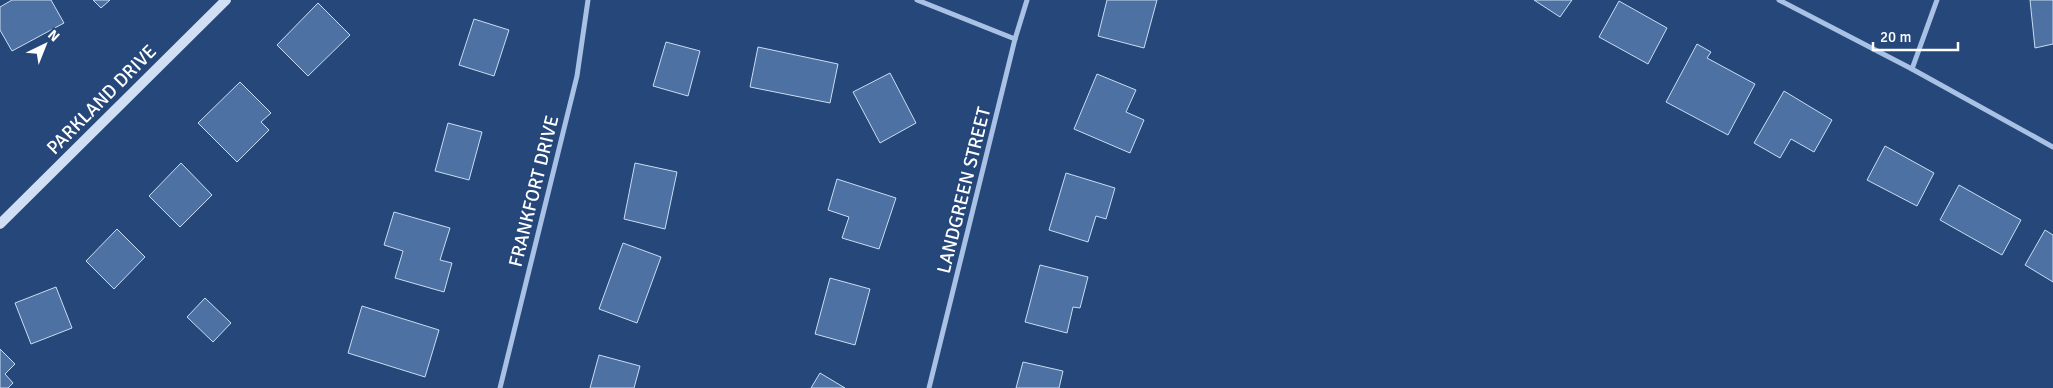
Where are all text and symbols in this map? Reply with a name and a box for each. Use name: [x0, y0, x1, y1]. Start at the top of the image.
north arrow: [20, 20, 70, 70]
scale bar: [1873, 20, 1958, 52]
text: N: [44, 26, 63, 45]
text: 20 m: [1880, 28, 1911, 46]
street label: PARKLAND DRIVE: [42, 40, 162, 160]
street label: LANDGREEN STREET: [932, 104, 996, 276]
street label: FRANKFORT DRIVE: [504, 113, 564, 269]

